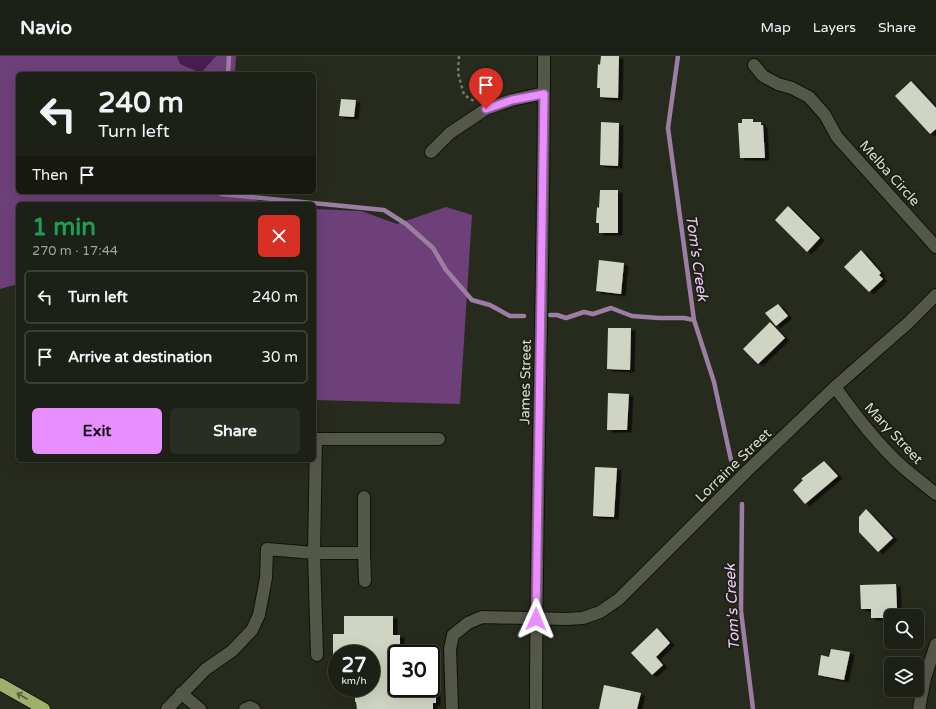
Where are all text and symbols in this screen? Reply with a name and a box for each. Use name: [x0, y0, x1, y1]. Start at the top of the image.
text: Navio: [20, 17, 72, 39]
text: Map: [761, 19, 791, 36]
text: Layers: [813, 19, 856, 36]
text: Share: [878, 19, 916, 36]
pin: [469, 68, 503, 109]
icon: arrive: [475, 74, 497, 96]
text: 240 m: [98, 86, 184, 120]
icon: left: [32, 88, 84, 140]
text: Turn left: [98, 120, 170, 142]
street label: Melba Circle: [856, 137, 924, 210]
icon: arrive: [76, 164, 98, 186]
text: Then: [32, 166, 68, 184]
text: 1 min: [32, 213, 96, 242]
water label: Tom's Creek: [682, 214, 712, 304]
button: close: [258, 215, 300, 257]
text: 270 m · 17:44: [32, 243, 118, 259]
icon: left: [34, 286, 56, 308]
text: Turn left: [68, 288, 128, 306]
text: 240 m: [252, 288, 298, 306]
street label: James Street: [516, 338, 535, 425]
icon: arrive: [34, 346, 56, 368]
text: Arrive at destination: [68, 348, 212, 366]
text: 30 m: [261, 348, 298, 366]
street label: Mary Street: [861, 399, 927, 468]
button: Exit: [32, 408, 162, 454]
button: Share: [170, 408, 300, 454]
street label: Lorraine Street: [692, 424, 775, 506]
water label: Tom's Creek: [721, 562, 743, 651]
position arrow: [515, 598, 557, 640]
map controls: [884, 609, 924, 697]
button: search: [884, 609, 924, 649]
speed limit sign: 30: [388, 645, 440, 697]
text: 27: [341, 654, 367, 678]
button: layers: [884, 657, 924, 697]
text: km/h: [341, 675, 367, 687]
one-way arrow: [16, 692, 28, 700]

